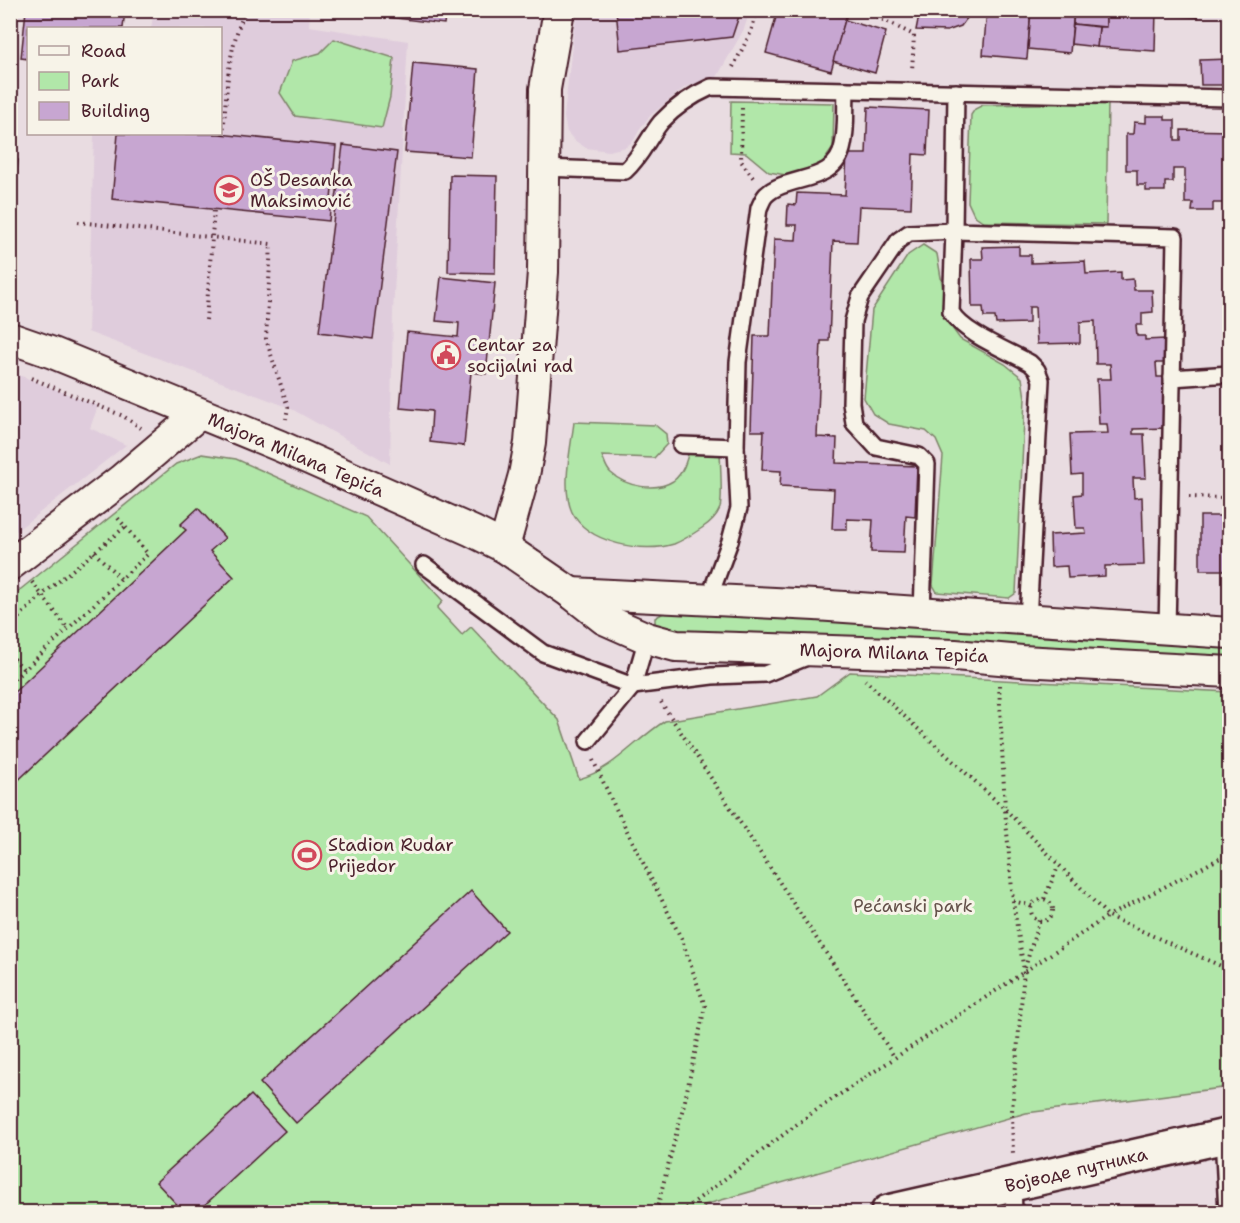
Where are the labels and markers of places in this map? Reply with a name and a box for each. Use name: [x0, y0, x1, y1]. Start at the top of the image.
place label: OŠ Desanka Maksimović: [250, 168, 352, 213]
school or university icon: OŠ Desanka Maksimović: [213, 174, 245, 206]
place label: Centar za socijalni rad: [467, 333, 573, 378]
public building icon: Centar za socijalni rad: [430, 339, 462, 371]
place label: Stadion Rudar Prijedor: [328, 833, 454, 878]
sports icon: Stadion Rudar Prijedor: [291, 839, 323, 871]

